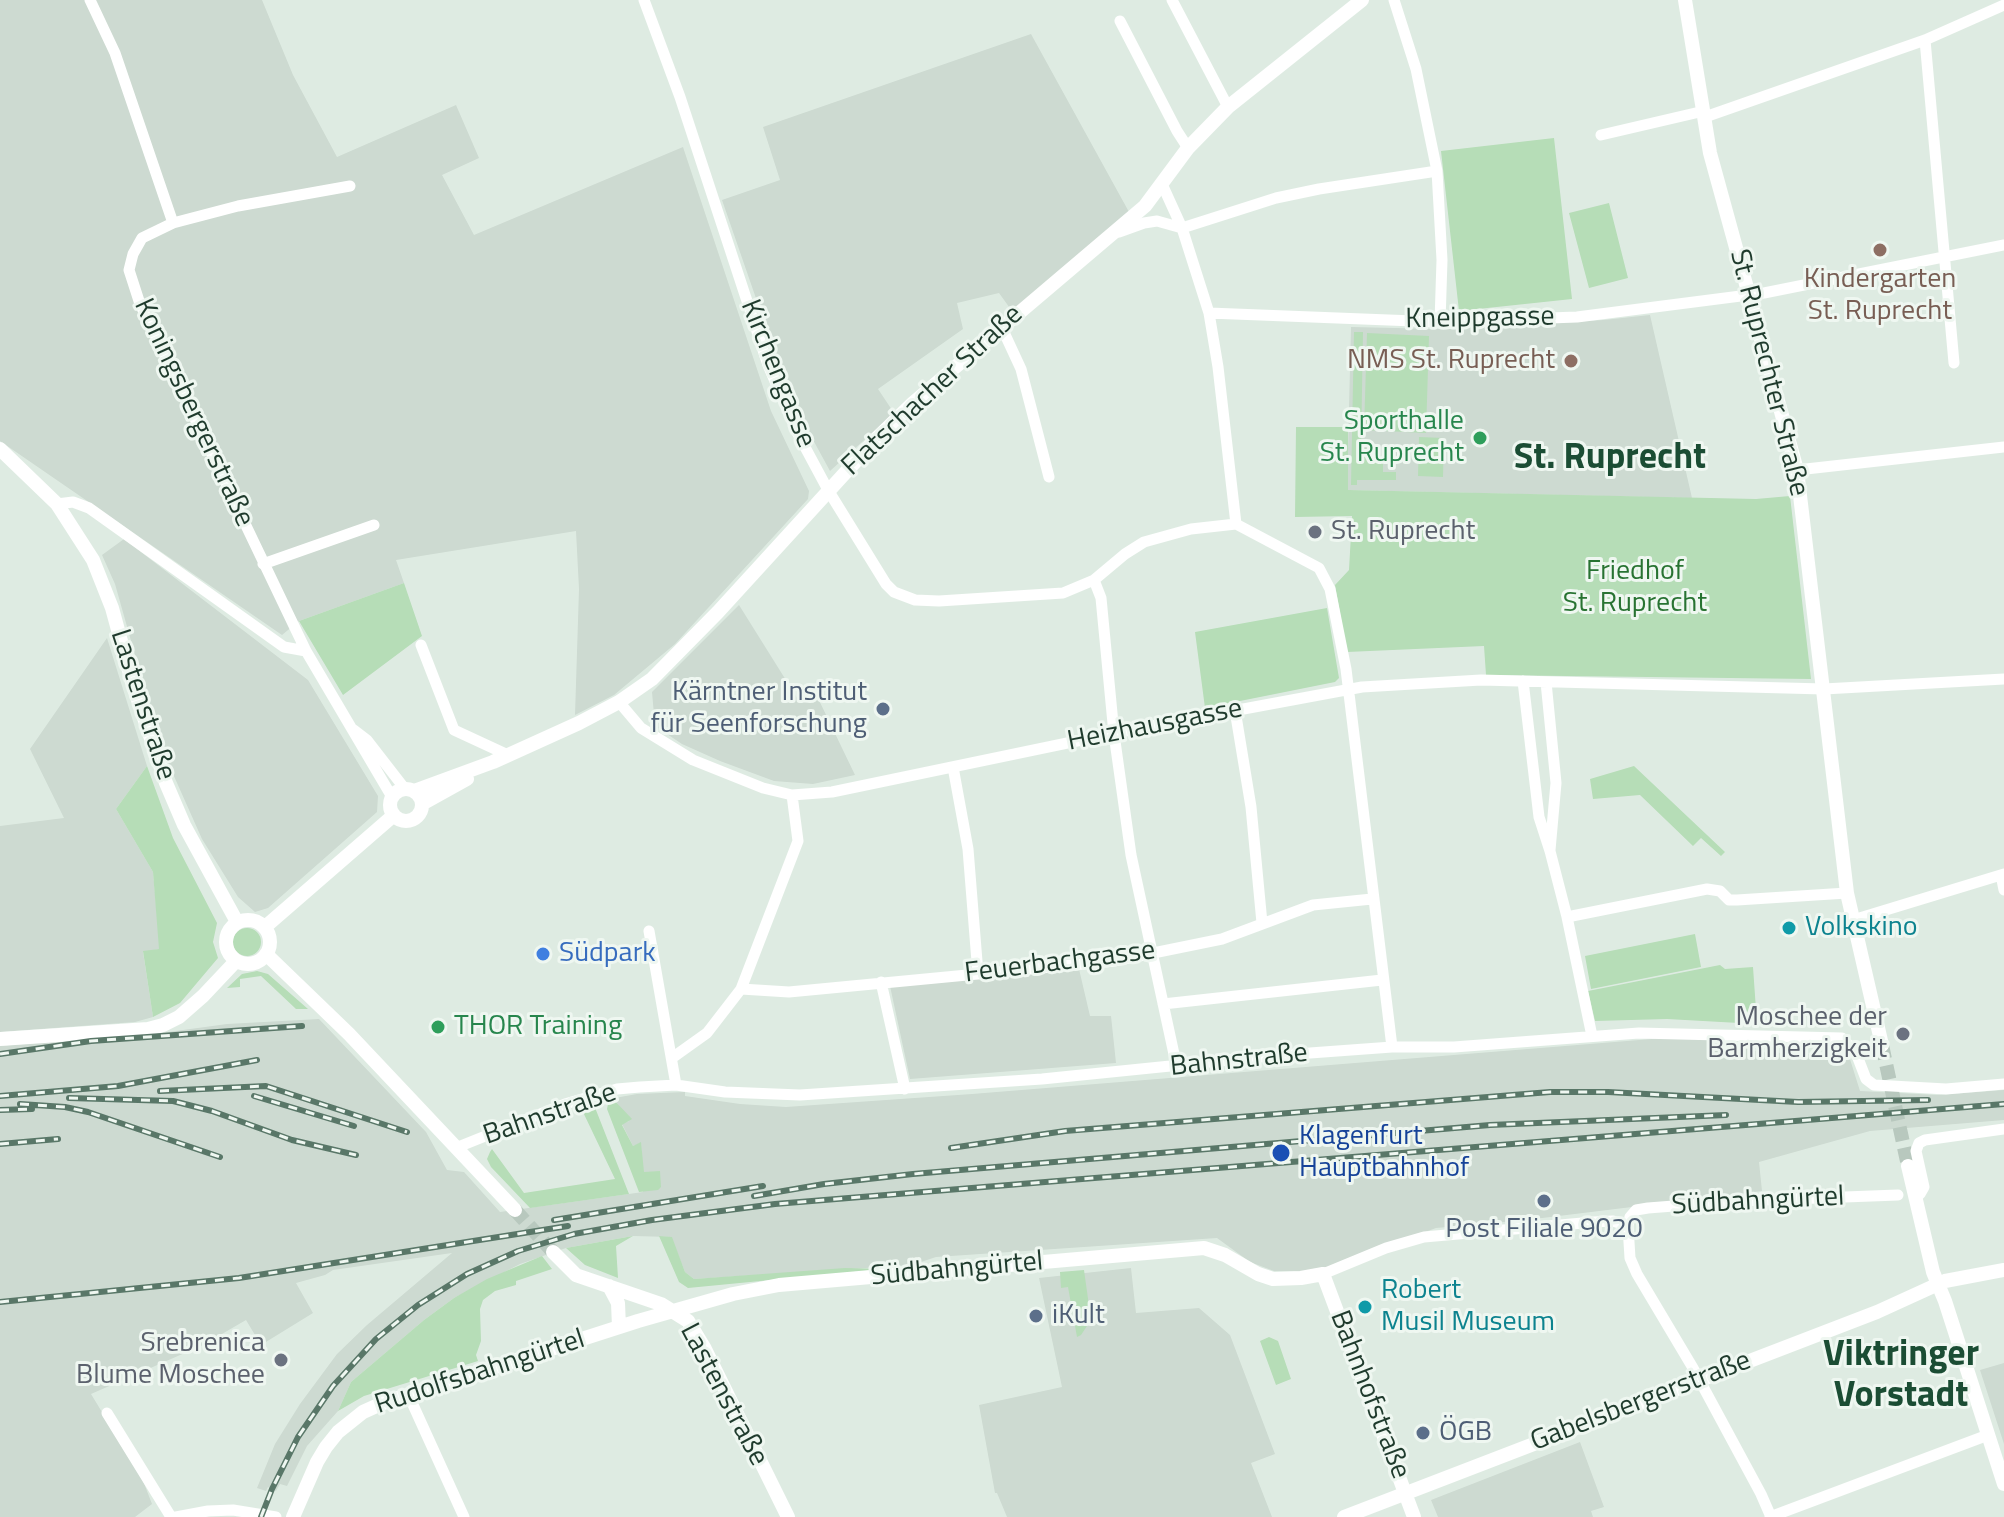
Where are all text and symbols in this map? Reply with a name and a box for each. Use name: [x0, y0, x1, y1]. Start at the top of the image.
marker: Kindergarten St. Ruprecht: [1871, 241, 1889, 259]
street label: St. Ruprechter Straße: [1721, 246, 1815, 500]
place label: Kindergarten St. Ruprecht: [1804, 263, 1956, 329]
street label: Koningsbergerstraße: [126, 294, 260, 532]
street label: Kirchengasse: [732, 295, 822, 453]
street label: Flatschacher Straße: [836, 298, 1030, 484]
street label: Kneippgasse: [1405, 301, 1555, 337]
place label: NMS St. Ruprecht: [1347, 344, 1555, 378]
marker: NMS St. Ruprecht: [1562, 352, 1580, 370]
place label: Sporthalle St. Ruprecht: [1320, 405, 1464, 471]
marker: Sporthalle St. Ruprecht: [1471, 429, 1489, 447]
district label: St. Ruprecht: [1514, 437, 1706, 481]
place label: St. Ruprecht: [1331, 515, 1475, 549]
marker: St. Ruprecht: [1306, 523, 1324, 541]
park label: Friedhof St. Ruprecht: [1563, 555, 1707, 621]
street label: Lastenstraße: [102, 626, 182, 784]
place label: Kärntner Institut für Seenforschung: [650, 676, 867, 742]
street label: Heizhausgasse: [1065, 693, 1245, 759]
marker: Kärntner Institut für Seenforschung: [874, 700, 892, 718]
place label: Volkskino: [1805, 911, 1917, 945]
marker: Volkskino: [1780, 919, 1798, 937]
street label: Feuerbachgasse: [963, 935, 1157, 991]
place label: Südpark: [559, 937, 656, 971]
marker: Südpark: [534, 945, 552, 963]
place label: Moschee der Barmherzigkeit: [1707, 1001, 1887, 1067]
place label: THOR Training: [454, 1010, 622, 1044]
marker: THOR Training: [429, 1018, 447, 1036]
marker: Moschee der Barmherzigkeit: [1894, 1025, 1912, 1043]
street label: Bahnstraße: [1169, 1037, 1309, 1085]
street label: Bahnstraße: [479, 1077, 621, 1153]
place label: Klagenfurt Hauptbahnhof: [1299, 1120, 1469, 1186]
marker: Klagenfurt Hauptbahnhof: [1270, 1142, 1292, 1164]
street label: Südbahngürtel: [1671, 1181, 1845, 1223]
marker: Post Filiale 9020: [1535, 1192, 1553, 1210]
place label: Post Filiale 9020: [1445, 1213, 1643, 1247]
street label: Südbahngürtel: [869, 1246, 1045, 1294]
place label: Robert Musil Museum: [1381, 1274, 1555, 1340]
marker: Robert Musil Museum: [1356, 1298, 1374, 1316]
place label: iKult: [1052, 1299, 1105, 1333]
street label: Bahnhofstraße: [1322, 1306, 1416, 1484]
marker: iKult: [1027, 1307, 1045, 1325]
street label: Lastenstraße: [671, 1318, 775, 1472]
street label: Rudolfsbahngürtel: [371, 1323, 589, 1423]
place label: Srebrenica Blume Moschee: [76, 1327, 265, 1393]
district label: Viktringer Vorstadt: [1823, 1334, 1979, 1419]
street label: Gabelsbergerstraße: [1526, 1345, 1756, 1459]
marker: Srebrenica Blume Moschee: [272, 1351, 290, 1369]
place label: ÖGB: [1439, 1416, 1492, 1450]
marker: ÖGB: [1414, 1424, 1432, 1442]

